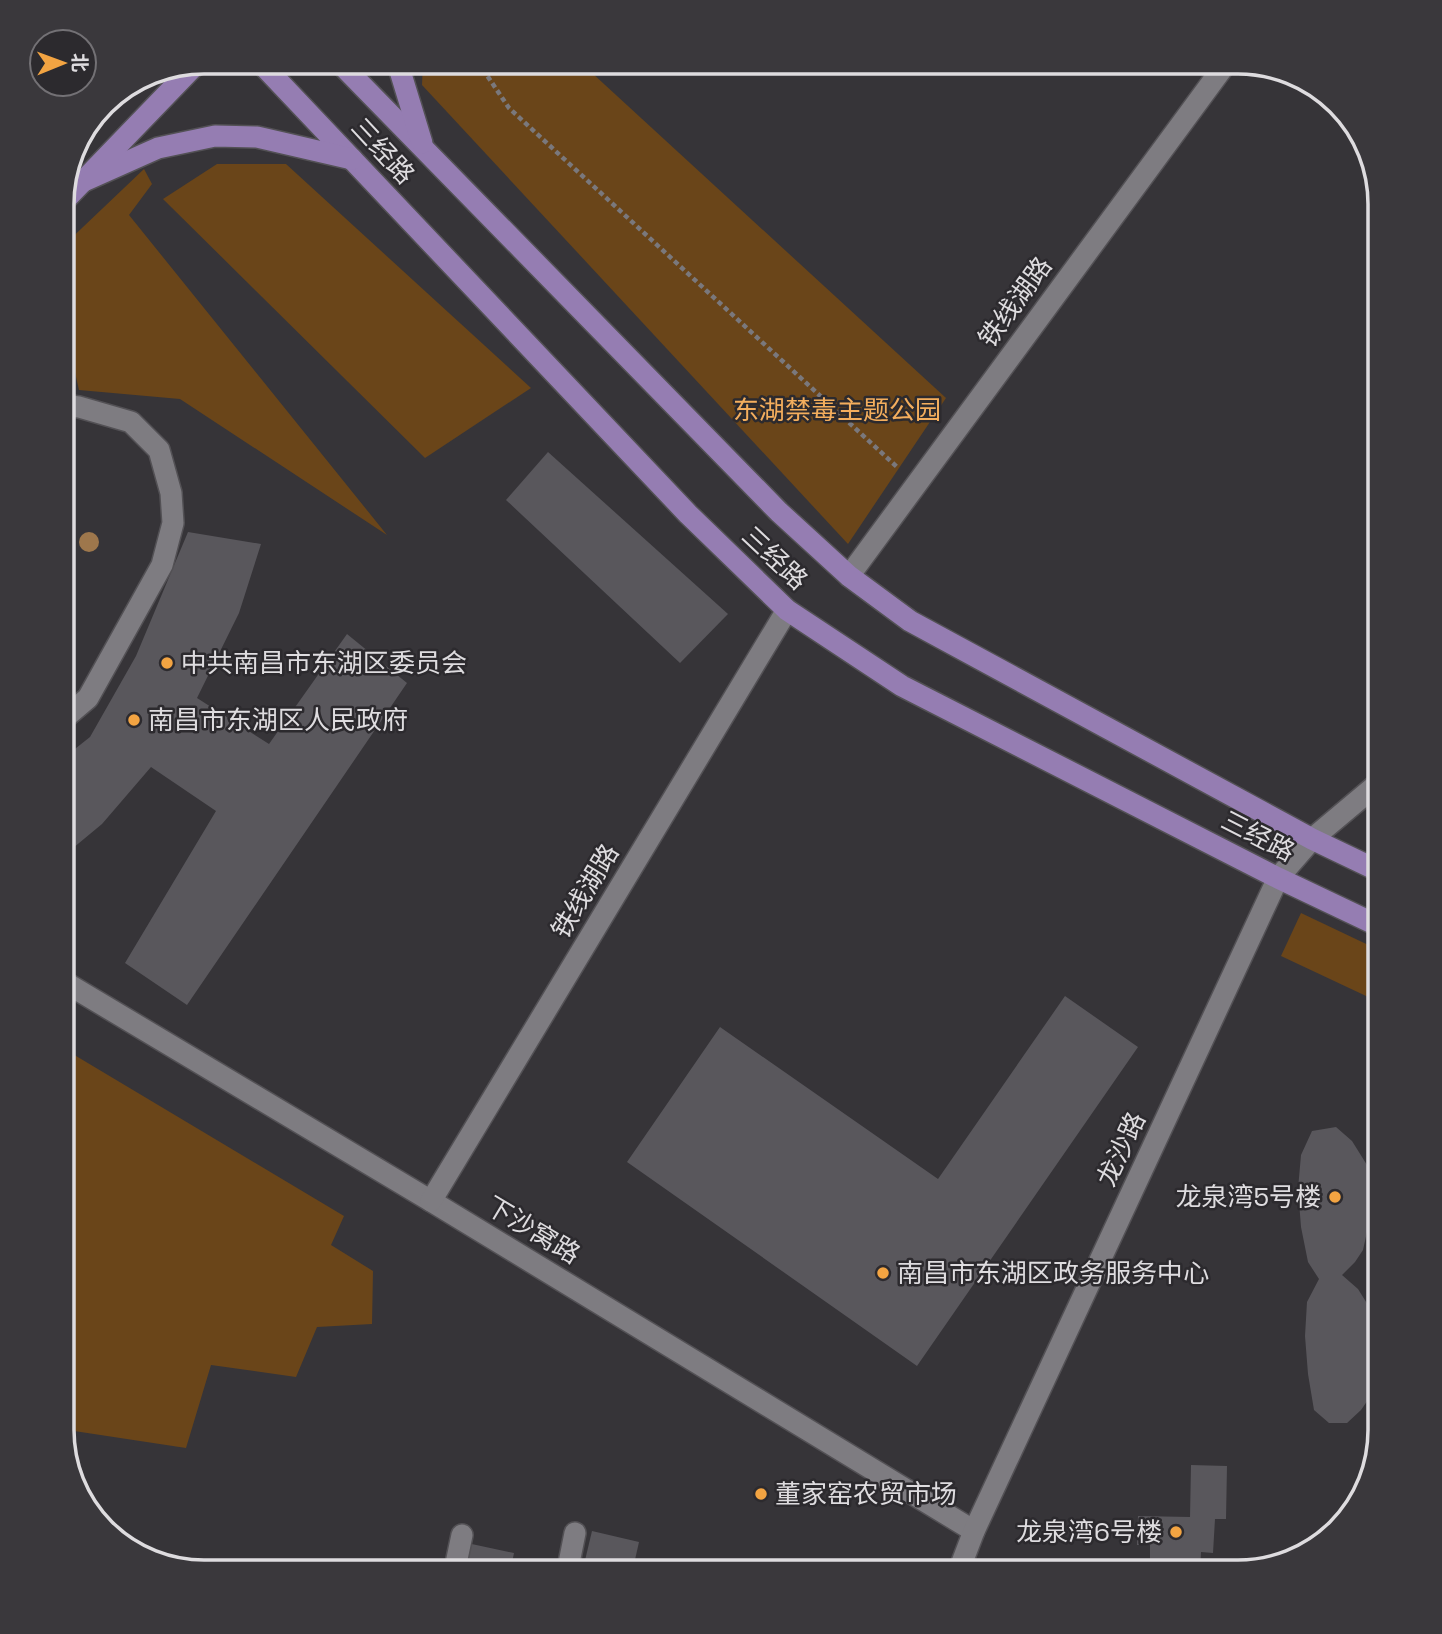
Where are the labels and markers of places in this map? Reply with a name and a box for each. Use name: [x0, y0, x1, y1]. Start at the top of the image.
place label: 中共南昌市东湖区委员会: [181, 646, 467, 680]
marker: 中共南昌市东湖区委员会: [159, 655, 175, 671]
place label: 南昌市东湖区人民政府: [148, 703, 408, 737]
marker: 南昌市东湖区人民政府: [126, 712, 142, 728]
place label: 龙泉湾5号楼: [1175, 1180, 1321, 1214]
marker: 龙泉湾5号楼: [1327, 1189, 1343, 1205]
place label: 南昌市东湖区政务服务中心: [897, 1256, 1209, 1290]
marker: 南昌市东湖区政务服务中心: [875, 1265, 891, 1281]
place label: 董家窑农贸市场: [775, 1477, 957, 1511]
marker: 董家窑农贸市场: [753, 1486, 769, 1502]
place label: 龙泉湾6号楼: [1016, 1515, 1162, 1549]
marker: 龙泉湾6号楼: [1168, 1524, 1184, 1540]

